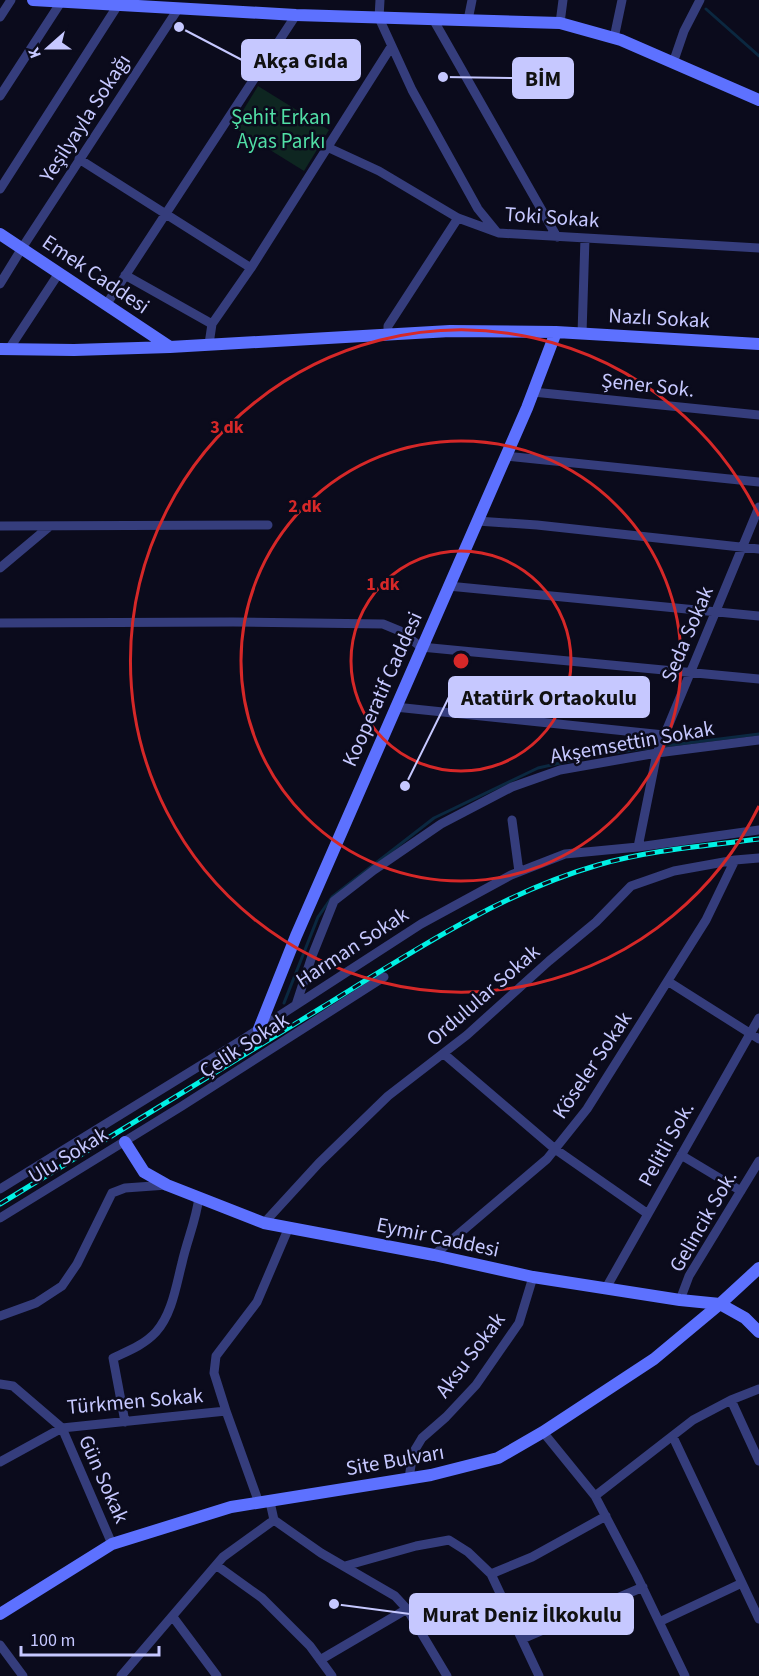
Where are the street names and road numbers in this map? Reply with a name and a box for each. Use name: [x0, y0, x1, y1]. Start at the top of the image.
street label: Yeşilyayla Sokağı: [32, 48, 138, 189]
street label: Toki Sokak: [504, 199, 601, 235]
street label: Emek Caddesi: [36, 227, 156, 321]
street label: Nazlı Sokak: [607, 300, 711, 336]
street label: Şener Sok.: [600, 365, 696, 405]
street label: Seda Sokak: [653, 581, 721, 687]
street label: Kooperatif Caddesi: [334, 607, 430, 771]
street label: Akşemsettin Sokak: [548, 713, 717, 771]
street label: Harman Sokak: [290, 899, 415, 995]
street label: Ordulular Sokak: [420, 937, 547, 1053]
street label: Çelik Sokak: [193, 1005, 295, 1085]
street label: Köseler Sokak: [545, 1005, 639, 1125]
street label: Pelitli Sok.: [630, 1096, 702, 1192]
street label: Ulu Sokak: [22, 1119, 114, 1191]
street label: Gelincik Sok.: [662, 1164, 744, 1278]
street label: Eymir Caddesi: [374, 1209, 502, 1265]
street label: Aksu Sokak: [428, 1306, 512, 1404]
street label: Türkmen Sokak: [66, 1380, 205, 1422]
street label: Gün Sokak: [71, 1430, 137, 1529]
street label: Site Bulvarı: [343, 1437, 447, 1483]

